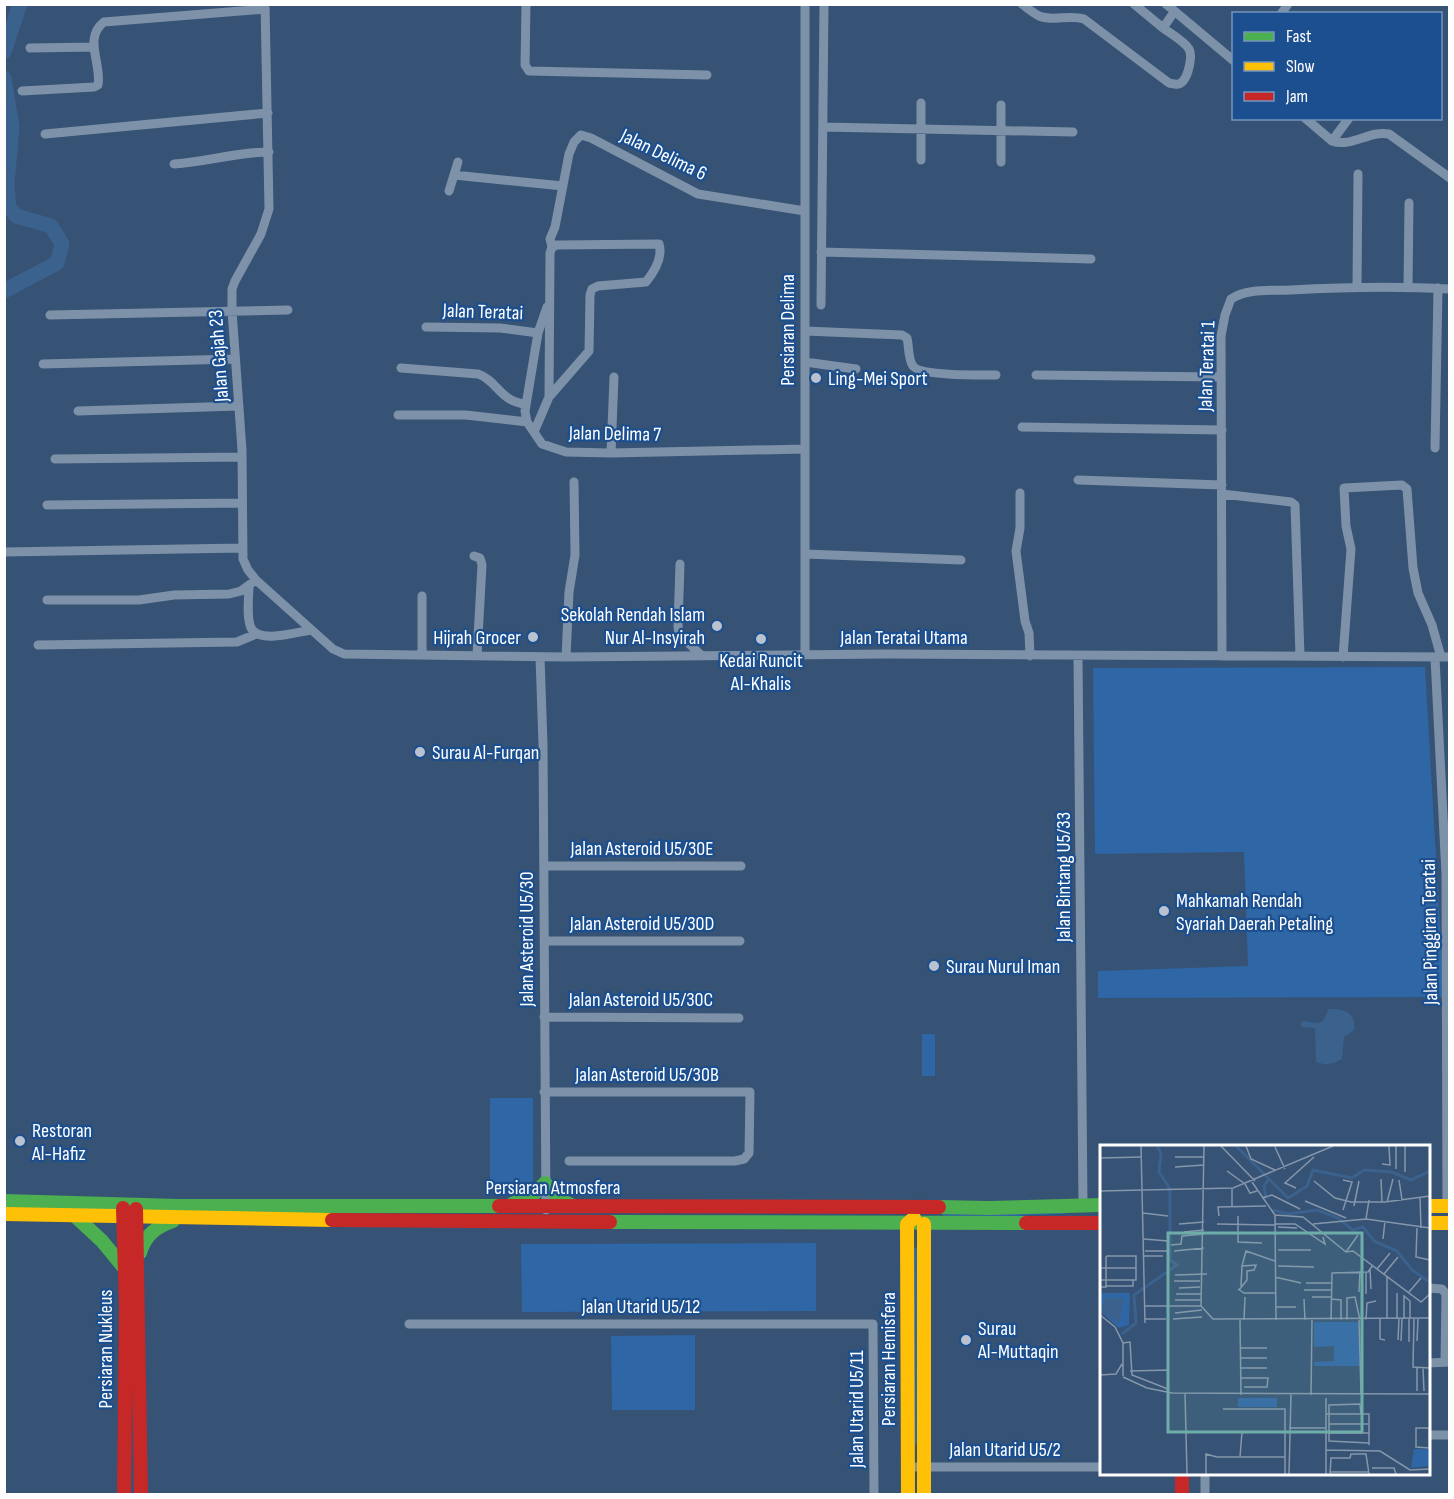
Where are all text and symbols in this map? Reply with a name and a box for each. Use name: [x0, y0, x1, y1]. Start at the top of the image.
legend: [1232, 12, 1442, 120]
text: Fast: [1286, 26, 1312, 47]
text: Slow: [1286, 56, 1315, 77]
text: Jam: [1285, 86, 1308, 107]
street label: Jalan Delima 6: [616, 123, 711, 186]
street label: Persiaran Delima: [776, 274, 800, 386]
street label: Jalan Teratai: [441, 299, 524, 325]
street label: Jalan Gajah 23: [204, 309, 234, 404]
street label: Jalan Teratai 1: [1193, 320, 1221, 413]
place label: Ling-Mei Sport: [828, 367, 927, 391]
marker: Ling-Mei Sport: [809, 371, 823, 385]
street label: Jalan Delima 7: [568, 421, 661, 447]
place label: Sekolah Rendah Islam Nur Al-Insyirah: [561, 603, 705, 650]
marker: Sekolah Rendah Islam Nur Al-Insyirah: [710, 619, 724, 633]
place label: Hijrah Grocer: [433, 626, 521, 650]
street label: Jalan Teratai Utama: [839, 626, 968, 650]
marker: Hijrah Grocer: [526, 630, 540, 644]
marker: Kedai Runcit Al-Khalis: [754, 632, 768, 646]
place label: Kedai Runcit Al-Khalis: [719, 649, 803, 696]
place label: Surau Al-Furqan: [432, 741, 539, 765]
marker: Surau Al-Furqan: [413, 745, 427, 759]
street label: Jalan Bintang U5/33: [1052, 812, 1076, 943]
street label: Jalan Asteroid U5/30E: [570, 837, 713, 861]
street label: Jalan Pinggiran Teratai: [1417, 859, 1443, 1006]
street label: Jalan Asteroid U5/30: [515, 872, 539, 1007]
place label: Mahkamah Rendah Syariah Daerah Petaling: [1176, 889, 1333, 936]
marker: Mahkamah Rendah Syariah Daerah Petaling: [1157, 904, 1171, 918]
street label: Jalan Asteroid U5/30D: [569, 912, 714, 936]
place label: Surau Nurul Iman: [946, 955, 1060, 979]
marker: Surau Nurul Iman: [927, 959, 941, 973]
street label: Jalan Asteroid U5/30C: [568, 988, 713, 1012]
street label: Jalan Asteroid U5/30B: [574, 1063, 719, 1087]
place label: Restoran Al-Hafiz: [31, 1119, 92, 1166]
marker: Restoran Al-Hafiz: [13, 1134, 27, 1148]
inset map: [1100, 1145, 1430, 1475]
street label: Persiaran Atmosfera: [486, 1176, 620, 1200]
street label: Persiaran Nukleus: [94, 1290, 118, 1408]
street label: Persiaran Hemisfera: [877, 1292, 901, 1426]
street label: Jalan Utarid U5/12: [581, 1295, 700, 1319]
place label: Surau Al-Muttaqin: [977, 1317, 1059, 1364]
marker: Surau Al-Muttaqin: [959, 1333, 973, 1347]
street label: Jalan Utarid U5/11: [845, 1350, 869, 1469]
street label: Jalan Utarid U5/2: [948, 1438, 1061, 1462]

